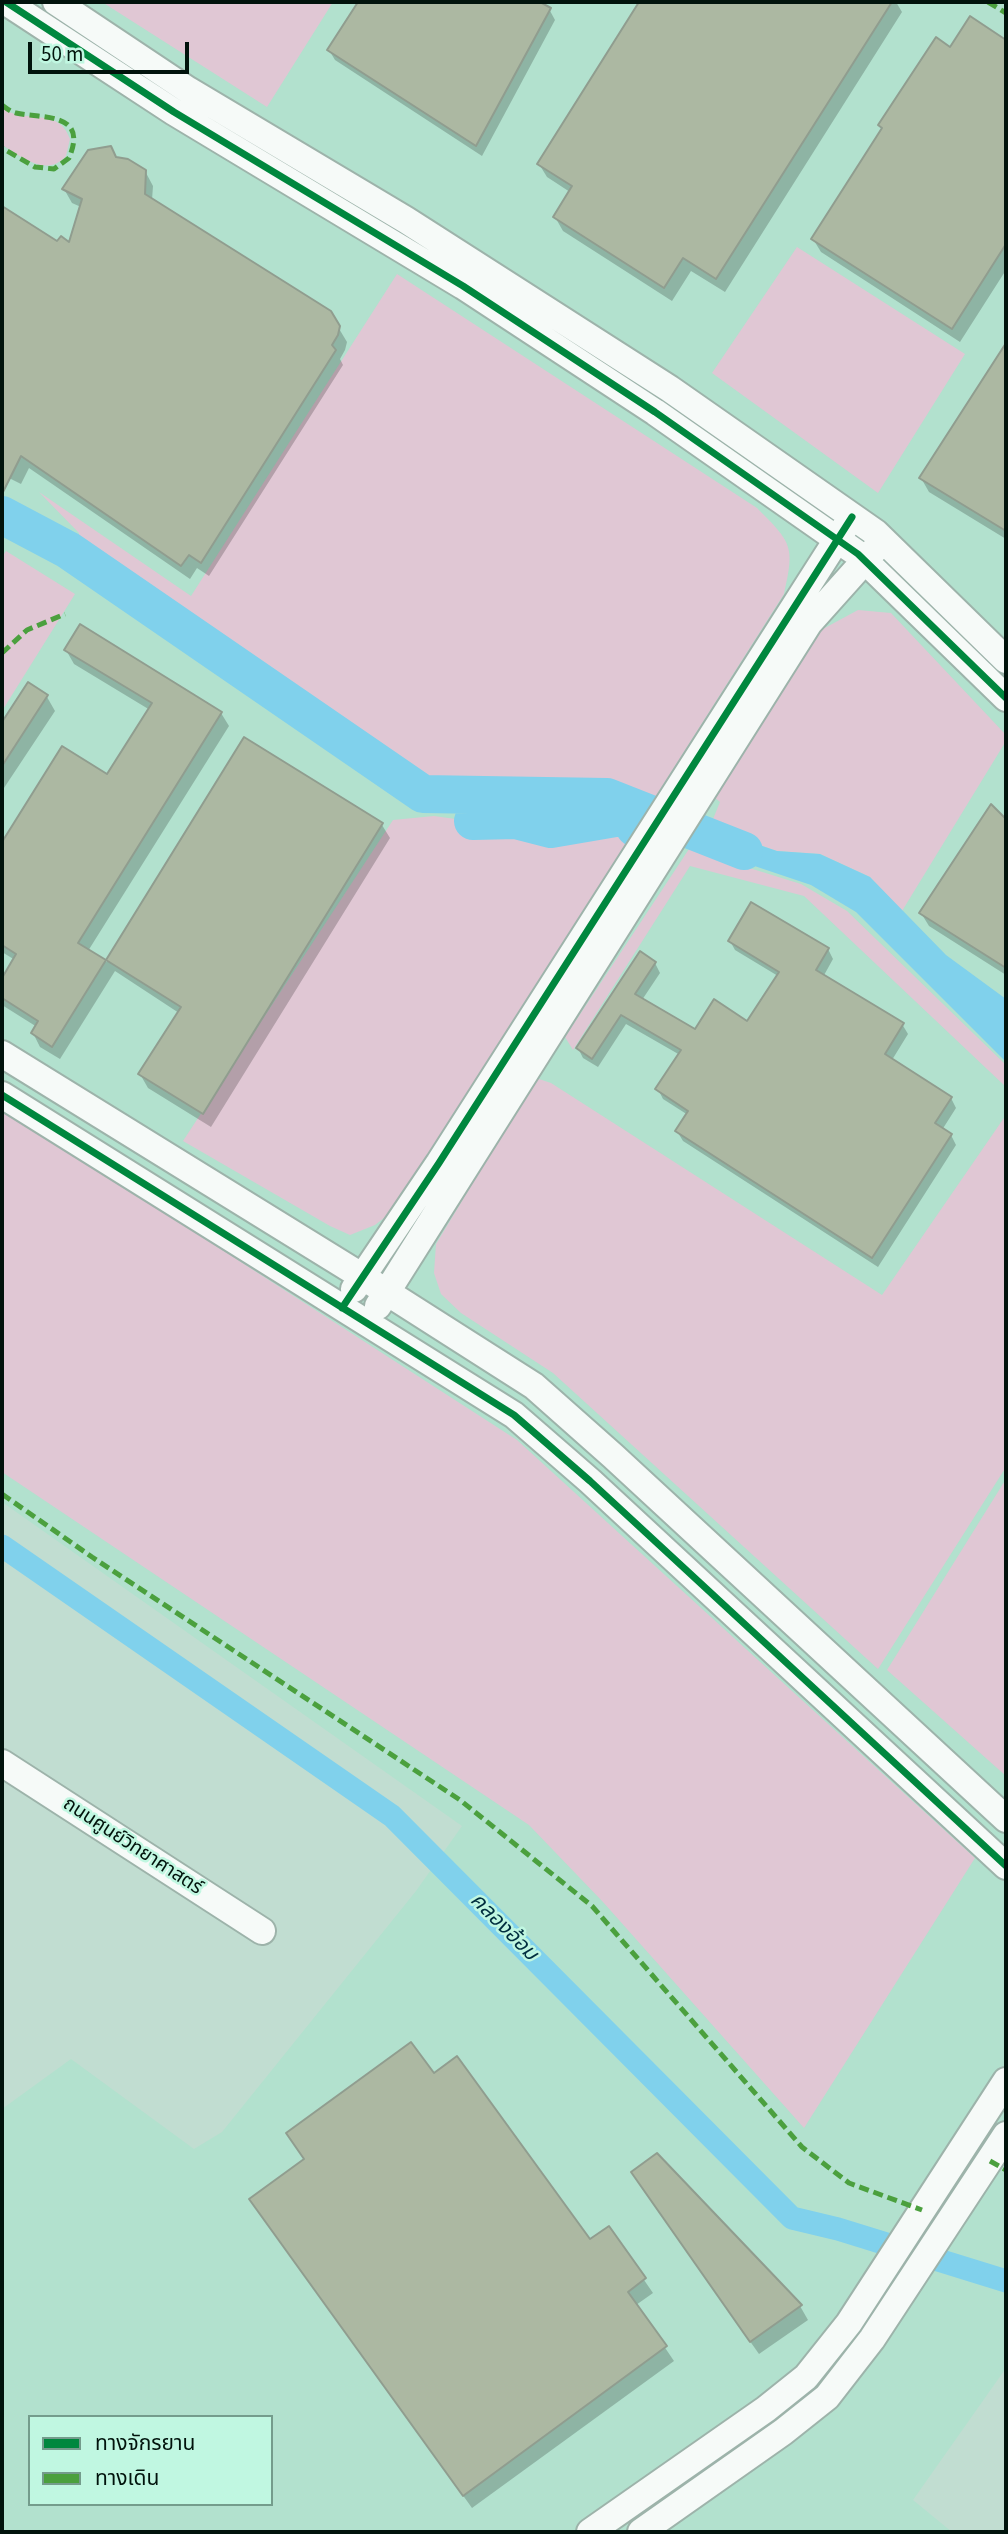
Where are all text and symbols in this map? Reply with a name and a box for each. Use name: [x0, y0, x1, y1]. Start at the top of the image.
scale bar: [32, 28, 192, 72]
text: 50 m: [41, 39, 83, 69]
street label: ถนนศูนย์วิทยาศาสตร์: [58, 1793, 206, 1901]
water label: คลองอ้อม: [464, 1889, 542, 1967]
legend: [28, 2415, 273, 2506]
text: ทางจักรยาน: [95, 2428, 196, 2458]
text: ทางเดิน: [95, 2463, 159, 2493]

